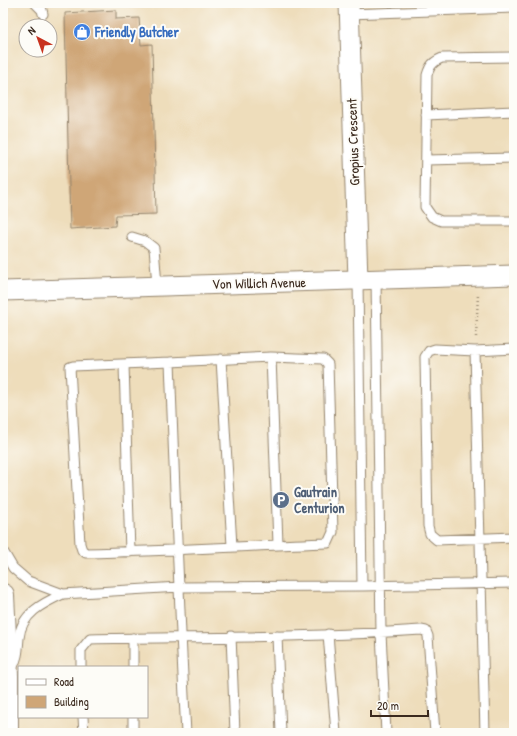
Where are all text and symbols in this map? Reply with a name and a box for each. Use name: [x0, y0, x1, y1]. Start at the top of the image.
north arrow: [18, 18, 58, 58]
shop icon: Friendly Butcher: [72, 22, 92, 42]
place label: Friendly Butcher: [94, 22, 179, 43]
text: N: [25, 23, 38, 38]
street label: Gropius Crescent: [341, 98, 365, 186]
street label: Von Willich Avenue: [212, 272, 307, 293]
place label: Gautrain Centurion: [294, 482, 344, 517]
parking icon: Gautrain Centurion: [271, 490, 291, 510]
legend: [18, 666, 148, 718]
text: Road: [54, 673, 74, 690]
scale bar: [371, 692, 428, 718]
text: Building: [54, 693, 89, 710]
text: 20 m: [377, 697, 399, 714]

